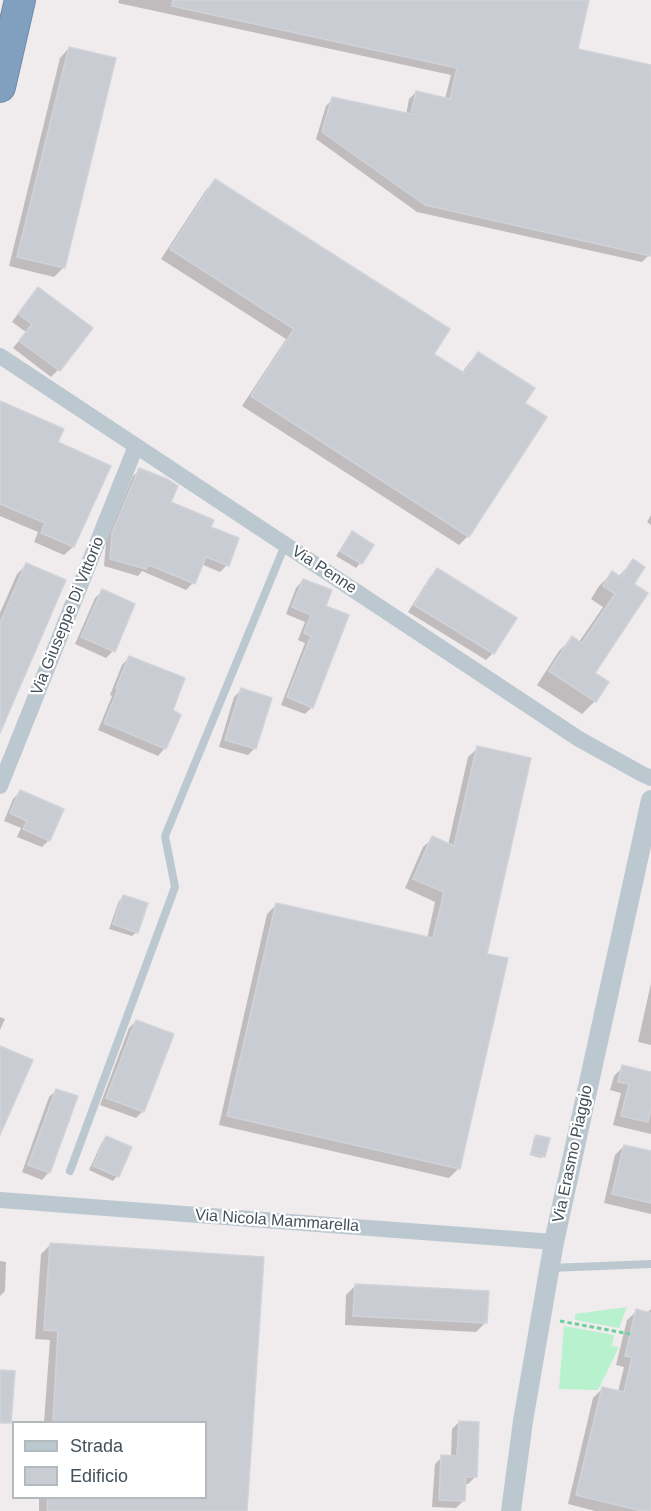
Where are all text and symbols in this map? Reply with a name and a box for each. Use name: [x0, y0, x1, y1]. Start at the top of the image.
street label: Via Giuseppe Di Vittorio: [27, 534, 109, 698]
street label: Via Penne: [288, 542, 360, 598]
street label: Via Erasmo Piaggio: [549, 1083, 597, 1225]
street label: Via Nicola Mammarella: [194, 1206, 360, 1236]
legend: [12, 1421, 207, 1499]
text: Strada: [70, 1436, 123, 1456]
text: Edificio: [70, 1466, 128, 1486]

